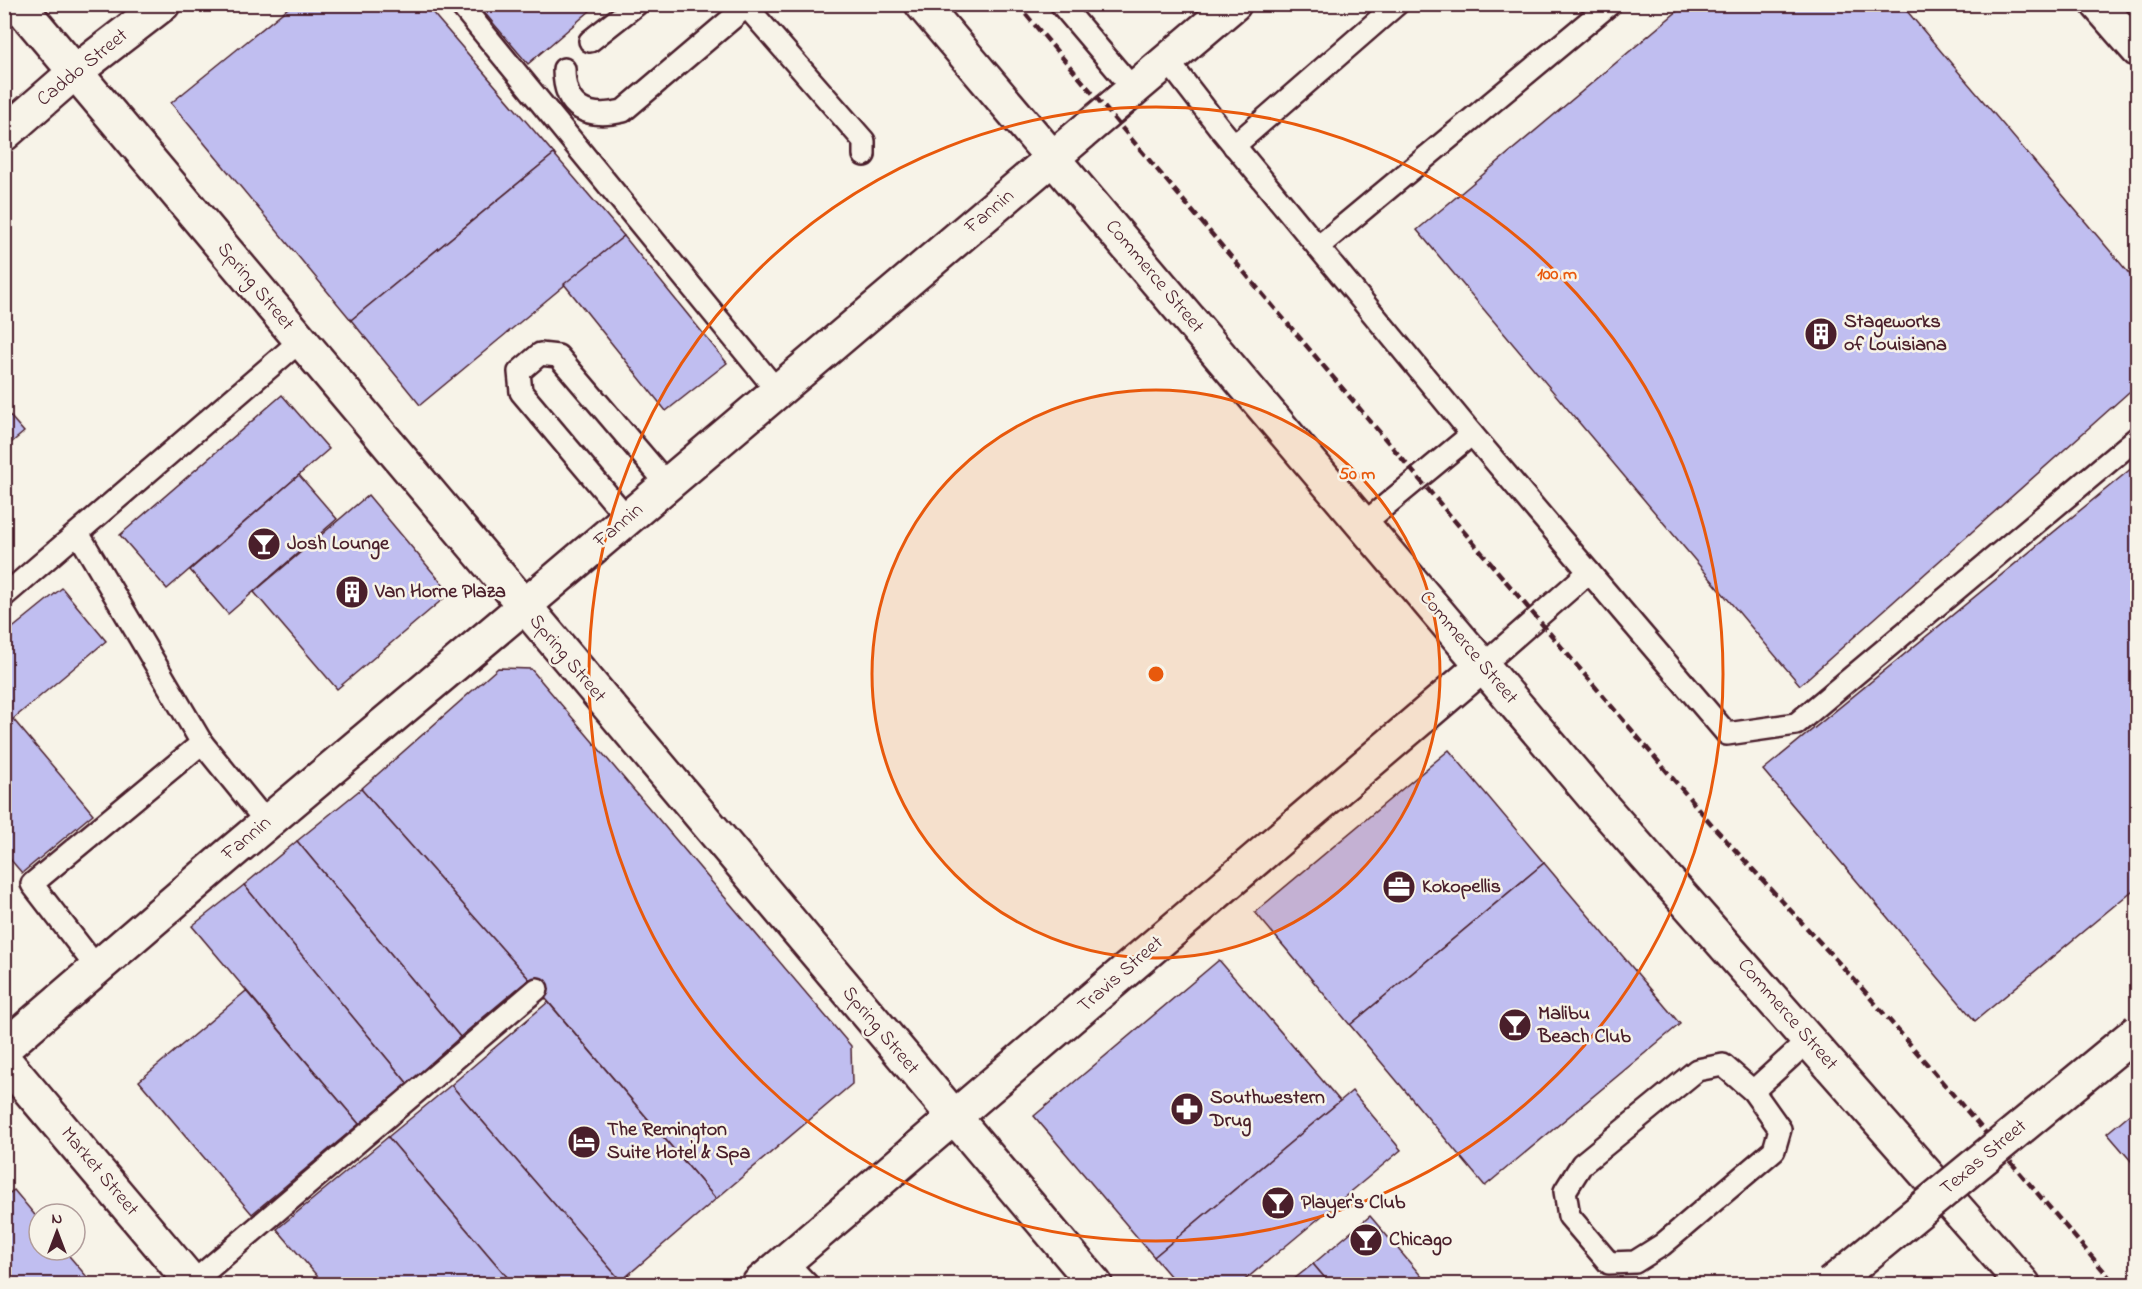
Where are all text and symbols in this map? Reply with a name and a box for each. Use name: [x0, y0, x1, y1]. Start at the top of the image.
street label: Caddo Street: [31, 22, 135, 114]
street label: Fannin: [958, 183, 1021, 242]
street label: Commerce Street: [1098, 214, 1211, 340]
street label: Spring Street: [208, 236, 301, 338]
text: 100 m: [1537, 262, 1577, 288]
place label: Stageworks of Louisiana: [1844, 308, 1947, 360]
building icon: Stageworks of Louisiana: [1803, 316, 1839, 352]
text: 50 m: [1339, 462, 1375, 488]
street label: Fannin: [587, 497, 650, 556]
bar icon: Josh Lounge: [246, 526, 282, 562]
place label: Josh Lounge: [287, 530, 390, 560]
building icon: Van Horne Plaza: [334, 574, 370, 610]
place label: Van Horne Plaza: [374, 578, 506, 607]
street label: Commerce Street: [1412, 585, 1525, 711]
street label: Spring Street: [520, 608, 613, 710]
centre of rings: [1146, 664, 1166, 684]
street label: Fannin: [215, 810, 278, 869]
office icon: Kokopellis: [1381, 869, 1417, 905]
place label: Kokopellis: [1422, 873, 1501, 902]
street label: Travis Street: [1072, 929, 1170, 1021]
street label: Commerce Street: [1730, 952, 1844, 1078]
street label: Spring Street: [833, 980, 926, 1082]
place label: Malibu Beach Club: [1537, 1000, 1631, 1052]
bar icon: Malibu Beach Club: [1497, 1007, 1533, 1043]
place label: Southwestern Drug: [1209, 1084, 1325, 1137]
pharmacy icon: Southwestern Drug: [1169, 1091, 1205, 1127]
street label: Texas Street: [1934, 1113, 2034, 1203]
place label: The Remington Suite Hotel & Spa: [607, 1116, 750, 1168]
street label: Market Street: [53, 1121, 145, 1223]
hotel icon: The Remington Suite Hotel & Spa: [566, 1124, 602, 1160]
bar icon: Player's Club: [1260, 1185, 1296, 1221]
place label: Player's Club: [1301, 1189, 1406, 1219]
north arrow: [27, 1202, 87, 1262]
text: N: [52, 1207, 63, 1231]
bar icon: Chicago: [1348, 1222, 1384, 1258]
place label: Chicago: [1389, 1226, 1452, 1256]

